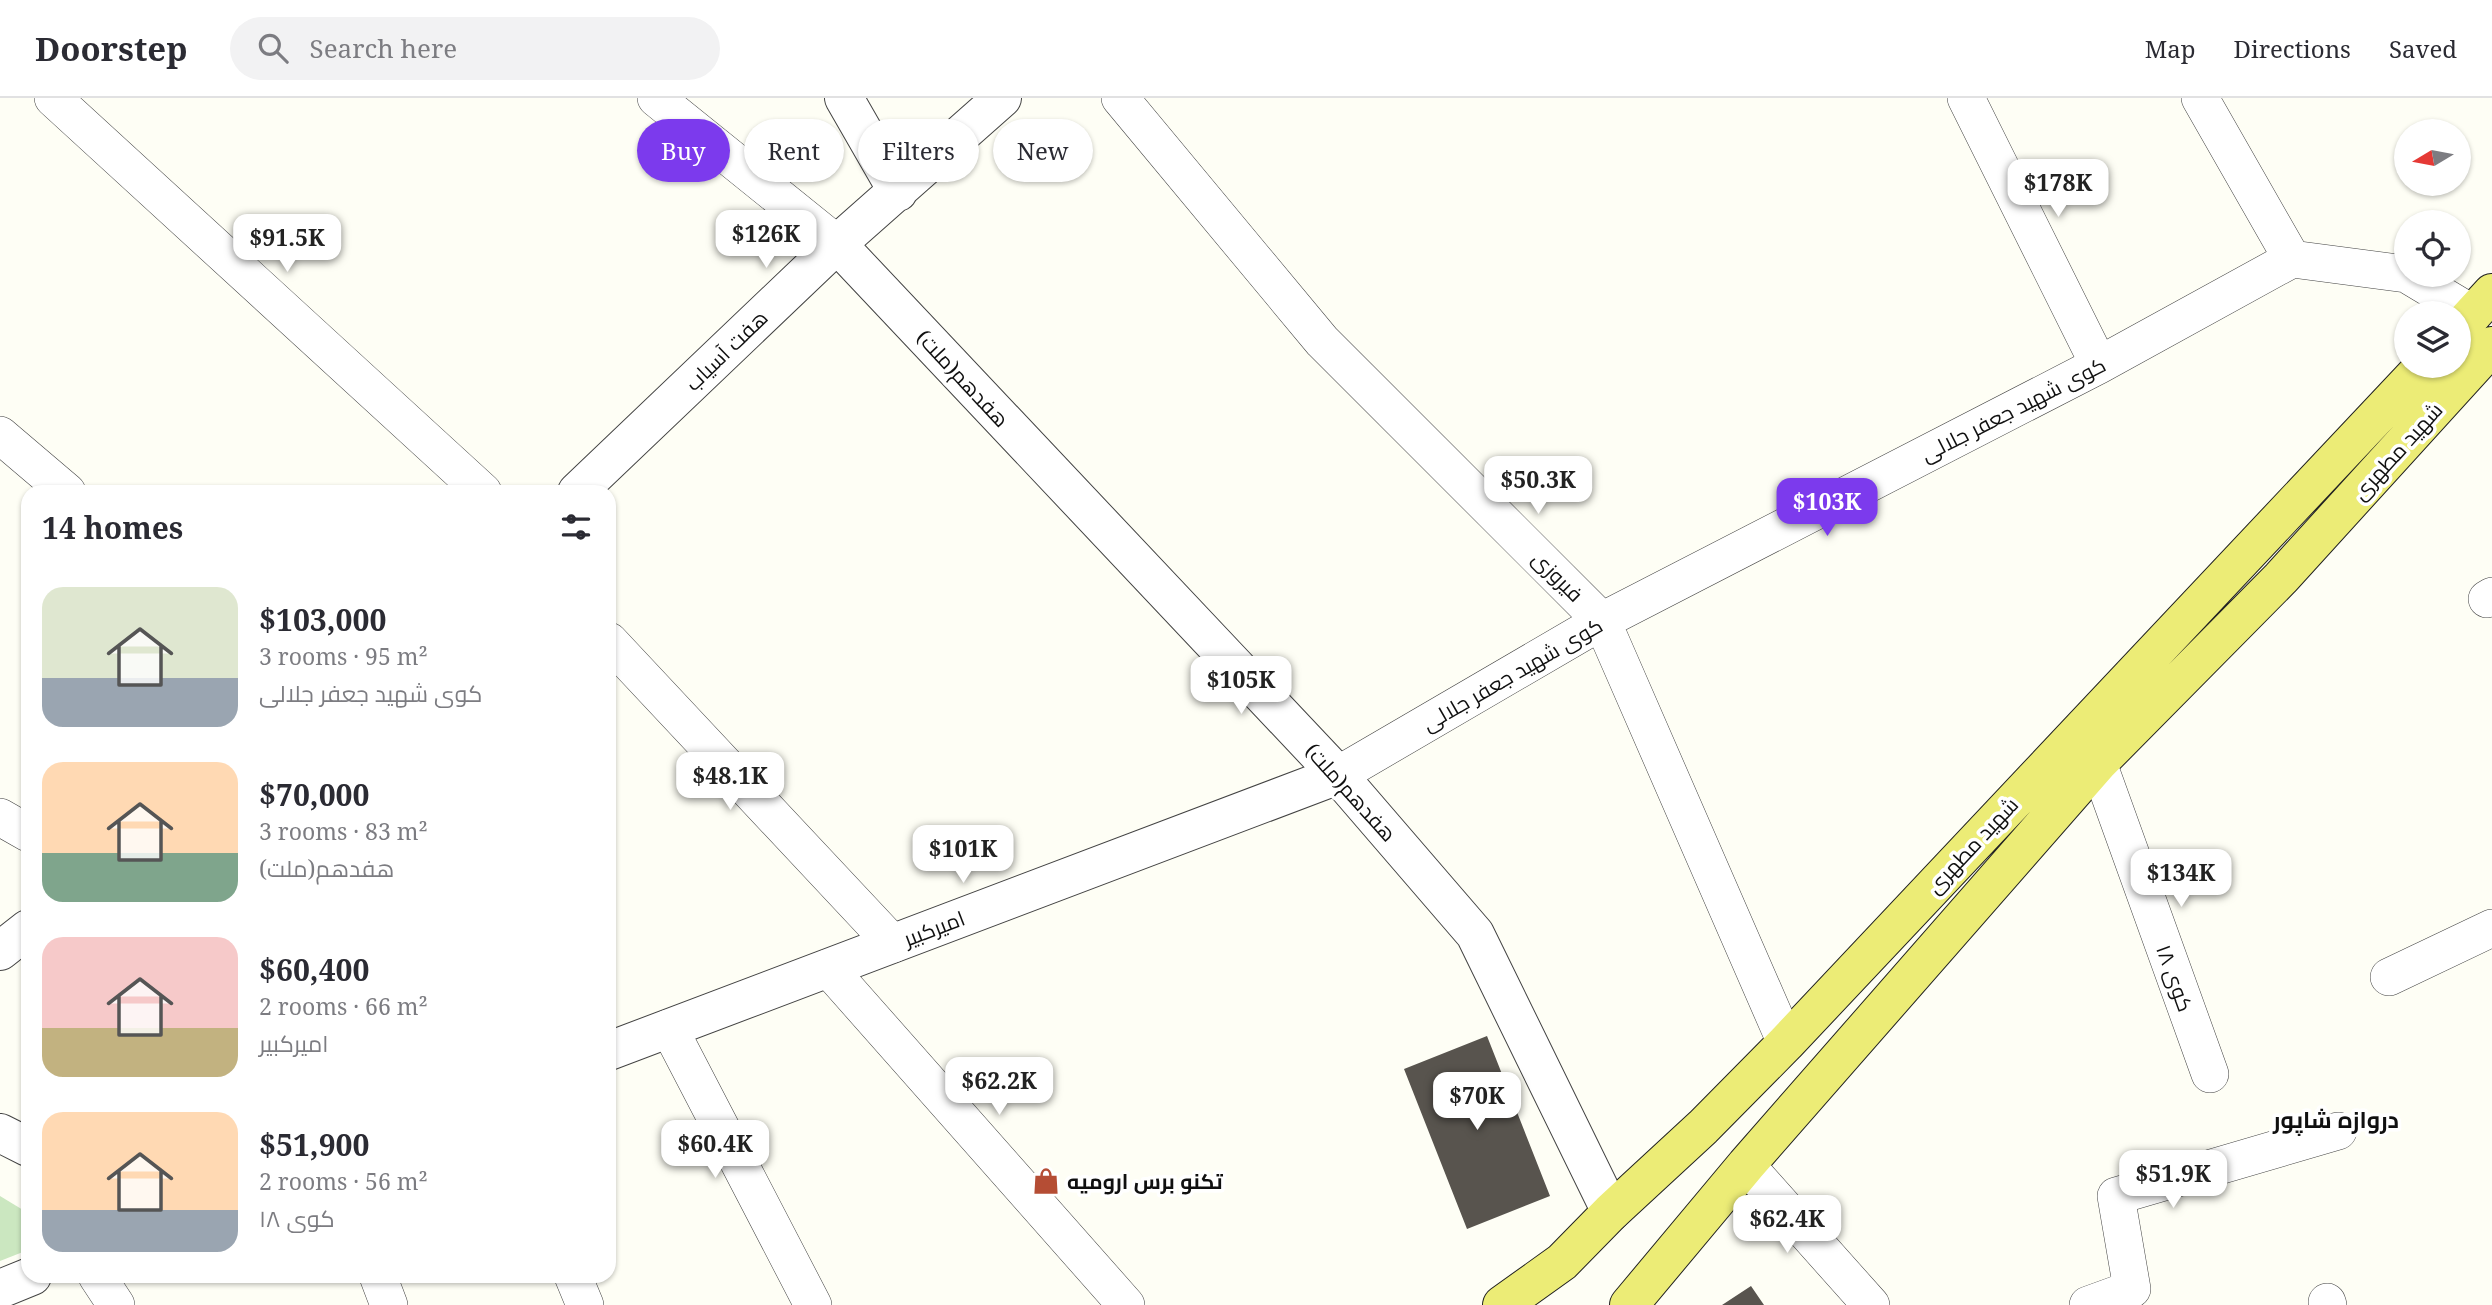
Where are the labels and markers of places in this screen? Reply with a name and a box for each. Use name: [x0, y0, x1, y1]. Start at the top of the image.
pin: $178K: [2009, 159, 2107, 219]
pin: $126K: [717, 211, 815, 270]
pin: $91.5K: [230, 214, 344, 274]
pin: $50.3K: [1481, 456, 1595, 516]
pin: $103K: [1778, 478, 1876, 538]
pin: $105K: [1192, 656, 1290, 716]
pin: $48.1K: [673, 752, 787, 812]
pin: $101K: [914, 826, 1012, 885]
pin: $134K: [2132, 850, 2230, 909]
pin: $62.2K: [942, 1058, 1056, 1117]
pin: $70K: [1436, 1072, 1518, 1132]
pin: $60.4K: [658, 1121, 772, 1180]
pin: $51.9K: [2116, 1150, 2230, 1210]
shop icon: تکنو برس ارومیه: [1031, 1166, 1061, 1196]
place label: تکنو برس ارومیه: [1067, 1167, 1224, 1195]
pin: $62.4K: [1730, 1196, 1844, 1255]

